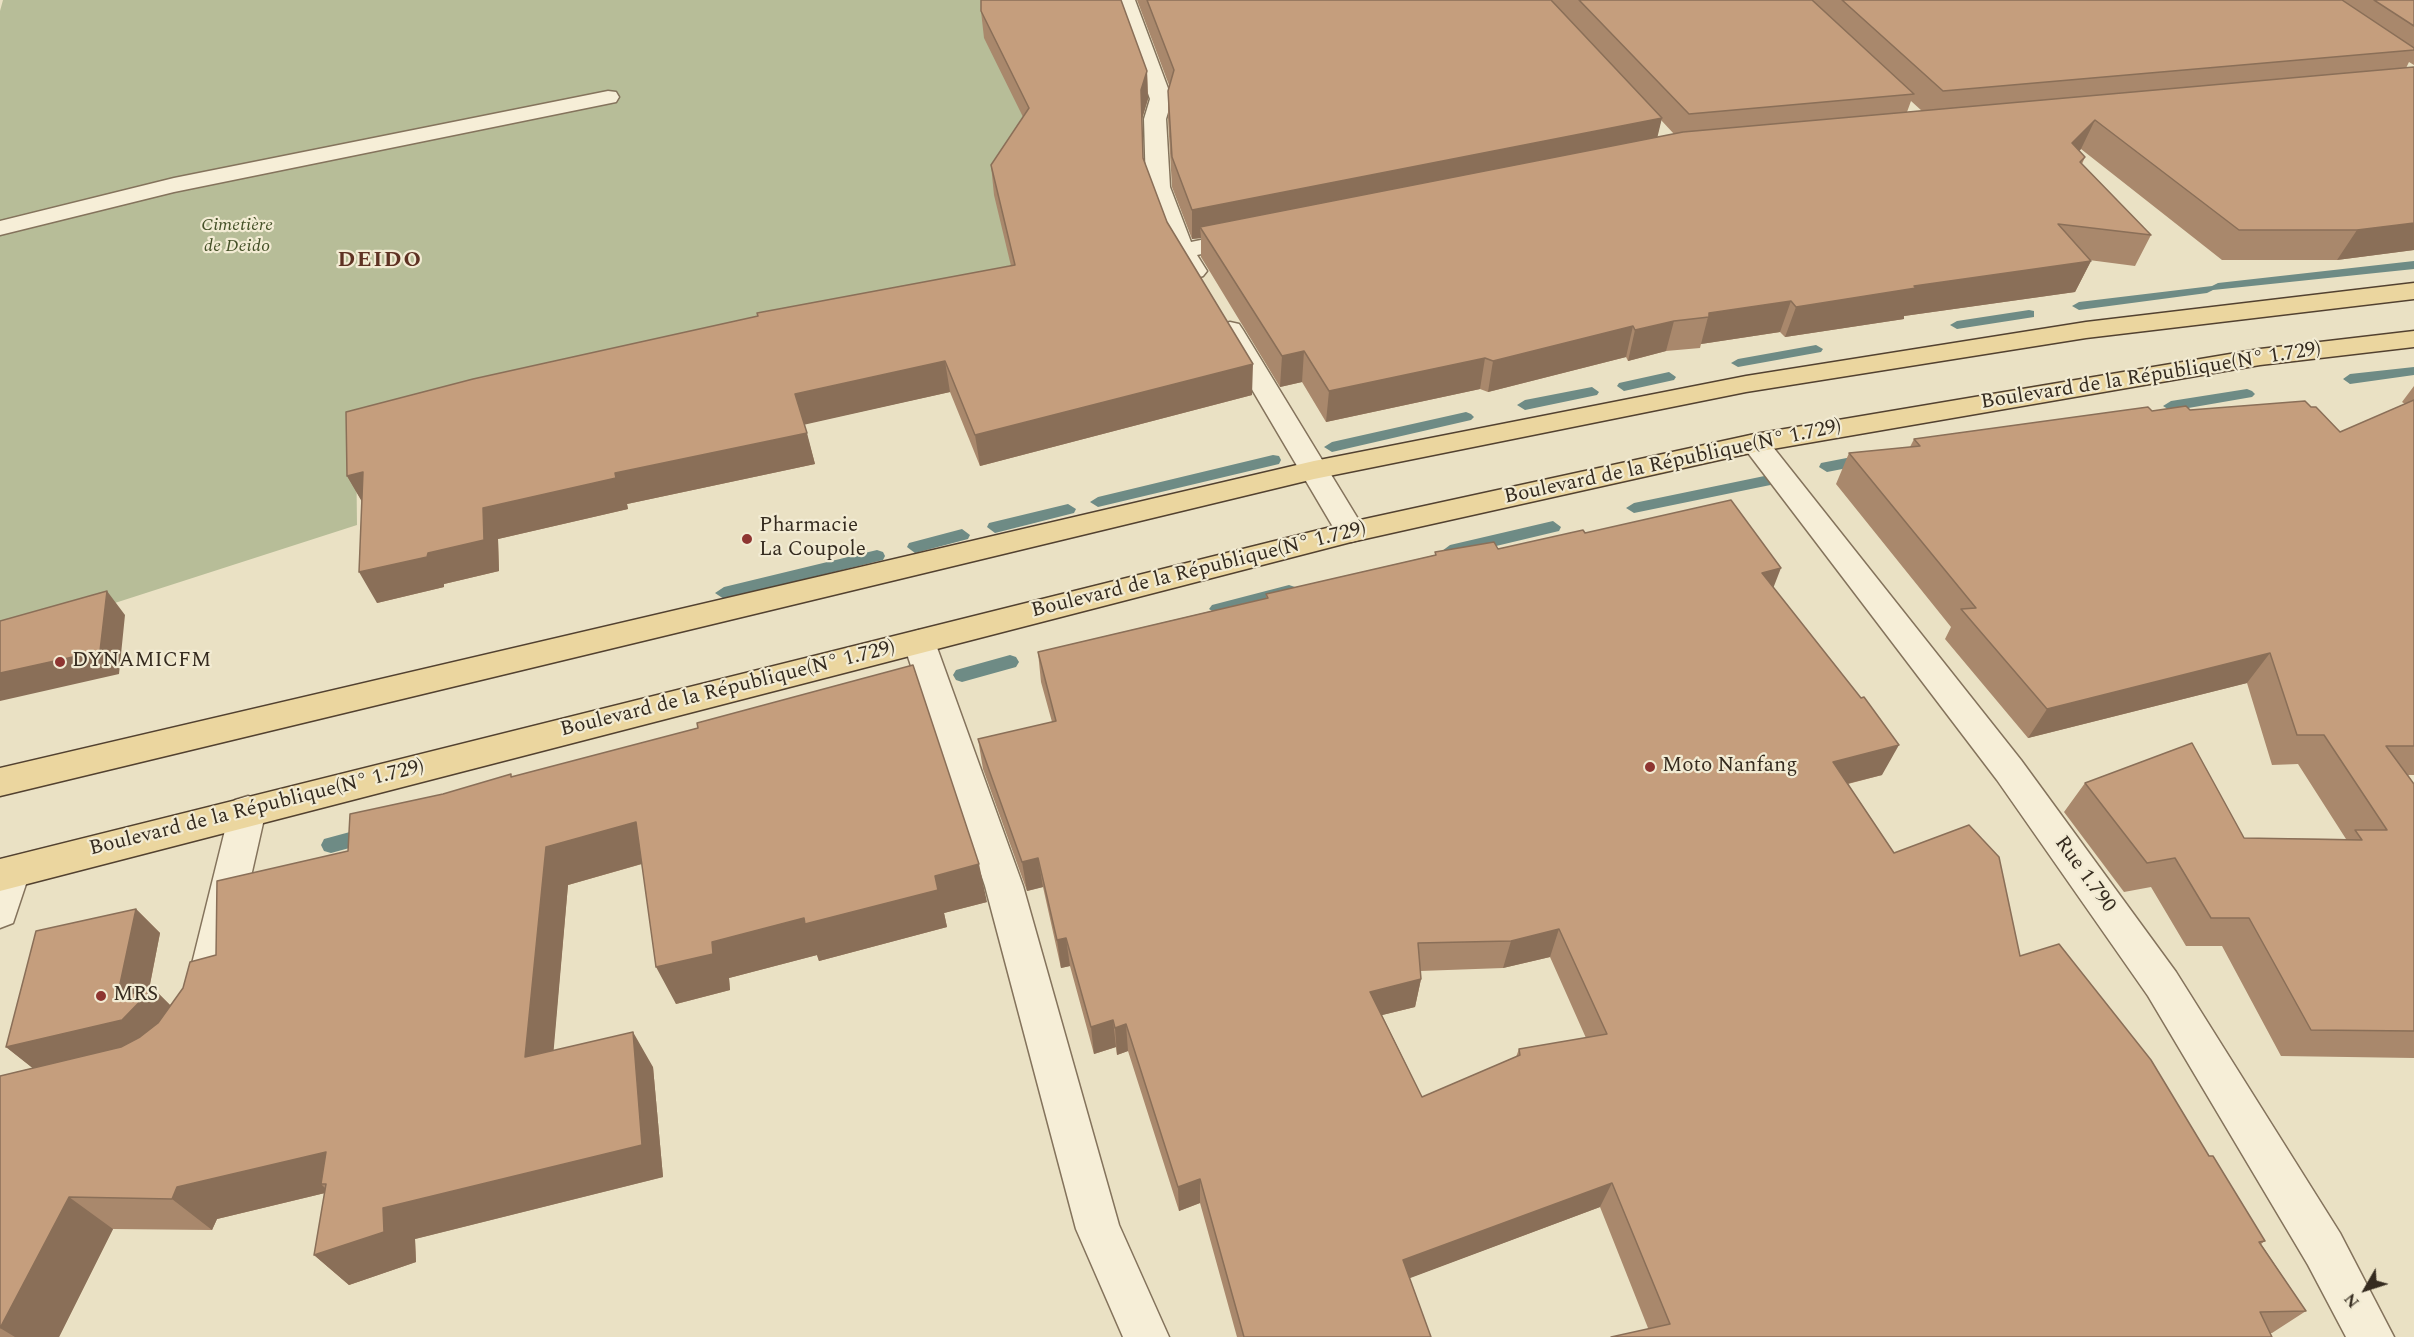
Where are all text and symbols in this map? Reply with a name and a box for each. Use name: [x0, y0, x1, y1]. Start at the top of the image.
park label: Cimetière de Deido: [201, 215, 273, 258]
district label: DEIDO: [338, 249, 422, 275]
street label: Boulevard de la République(N° 1.729): [1979, 338, 2323, 416]
street label: Boulevard de la République(N° 1.729): [1502, 415, 1844, 511]
place label: Pharmacie La Coupole: [759, 514, 866, 564]
street label: Boulevard de la République(N° 1.729): [1029, 517, 1369, 625]
marker: Pharmacie La Coupole: [740, 532, 754, 546]
street label: Boulevard de la République(N° 1.729): [558, 636, 898, 744]
place label: DYNAMICFM: [72, 649, 211, 675]
marker: DYNAMICFM: [53, 655, 67, 669]
place label: Moto Nanfang: [1662, 754, 1797, 780]
street label: Boulevard de la République(N° 1.729): [87, 755, 427, 863]
marker: Moto Nanfang: [1643, 760, 1657, 774]
street label: Rue 1.790: [2048, 832, 2120, 918]
place label: MRS: [113, 983, 158, 1009]
marker: MRS: [94, 989, 108, 1003]
north arrow: [2336, 1259, 2396, 1319]
text: N: [2339, 1288, 2365, 1313]

